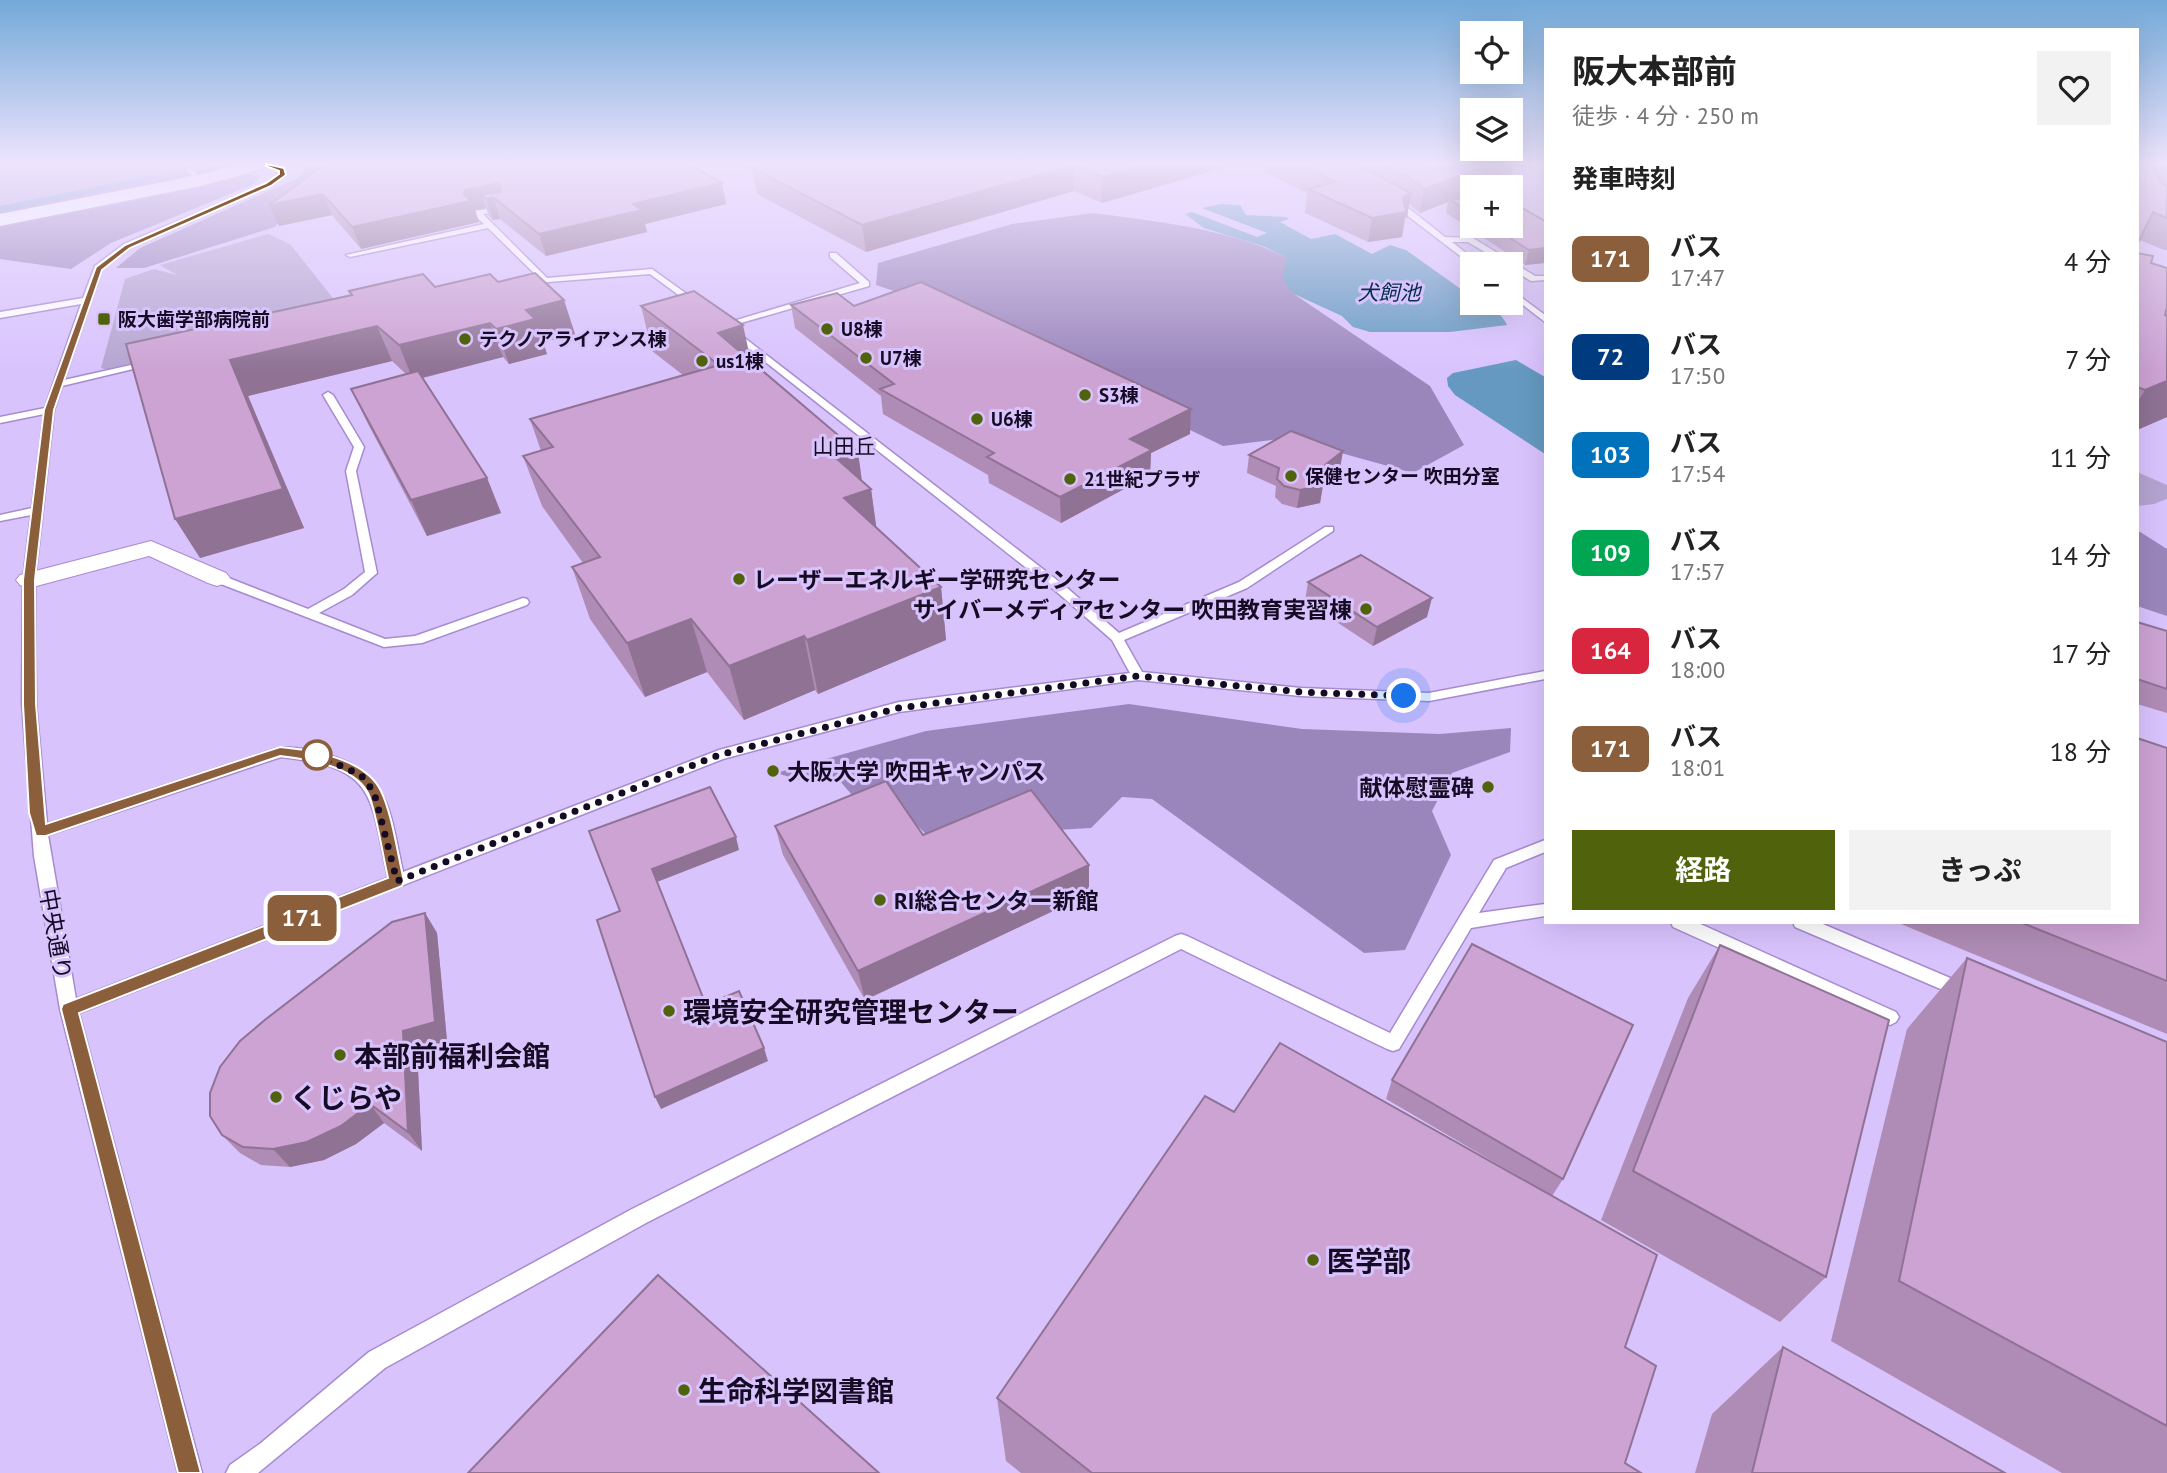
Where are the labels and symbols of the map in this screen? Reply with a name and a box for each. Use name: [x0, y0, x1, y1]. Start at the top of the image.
water label: 犬飼池: [1358, 279, 1422, 306]
place label: 阪大歯学部病院前: [118, 307, 270, 331]
marker: 阪大歯学部病院前: [96, 311, 112, 327]
place label: U8棟: [841, 317, 883, 341]
marker: U8棟: [819, 321, 835, 337]
place label: テクノアライアンス棟: [479, 327, 667, 351]
marker: テクノアライアンス棟: [457, 331, 473, 347]
place label: U7棟: [880, 346, 922, 370]
place label: us1棟: [716, 349, 764, 373]
marker: U7棟: [858, 350, 874, 366]
marker: us1棟: [694, 353, 710, 369]
place label: S3棟: [1099, 383, 1139, 407]
marker: S3棟: [1077, 387, 1093, 403]
place label: U6棟: [991, 407, 1033, 431]
marker: U6棟: [969, 411, 985, 427]
district label: 山田丘: [813, 433, 876, 460]
place label: 保健センター 吹田分室: [1305, 464, 1500, 488]
place label: 21世紀プラザ: [1084, 467, 1201, 491]
marker: 保健センター 吹田分室: [1283, 468, 1299, 484]
marker: 21世紀プラザ: [1062, 471, 1078, 487]
place label: レーザーエネルギー学研究センター: [753, 565, 1121, 594]
marker: レーザーエネルギー学研究センター: [731, 571, 747, 587]
place label: サイバーメディアセンター 吹田教育実習棟: [913, 595, 1352, 624]
marker: サイバーメディアセンター 吹田教育実習棟: [1358, 601, 1374, 617]
your location: [1386, 678, 1421, 713]
unlabelled marker: [302, 740, 332, 770]
place label: 大阪大学 吹田キャンパス: [787, 757, 1046, 786]
marker: 大阪大学 吹田キャンパス: [765, 763, 781, 779]
place label: 献体慰霊碑: [1359, 773, 1474, 802]
marker: 献体慰霊碑: [1480, 779, 1496, 795]
street label: 中央通り: [34, 886, 78, 982]
place label: RI総合センター新館: [894, 886, 1098, 915]
marker: RI総合センター新館: [872, 892, 888, 908]
line badge: 171: [262, 895, 342, 941]
place label: 環境安全研究管理センター: [683, 993, 1019, 1030]
marker: 環境安全研究管理センター: [661, 1003, 677, 1019]
place label: 本部前福利会館: [354, 1037, 550, 1074]
marker: 本部前福利会館: [332, 1047, 348, 1063]
place label: くじらや: [290, 1079, 402, 1116]
marker: くじらや: [268, 1089, 284, 1105]
place label: 医学部: [1327, 1242, 1411, 1279]
marker: 医学部: [1305, 1252, 1321, 1268]
place label: 生命科学図書館: [698, 1372, 894, 1409]
marker: 生命科学図書館: [676, 1382, 692, 1398]

